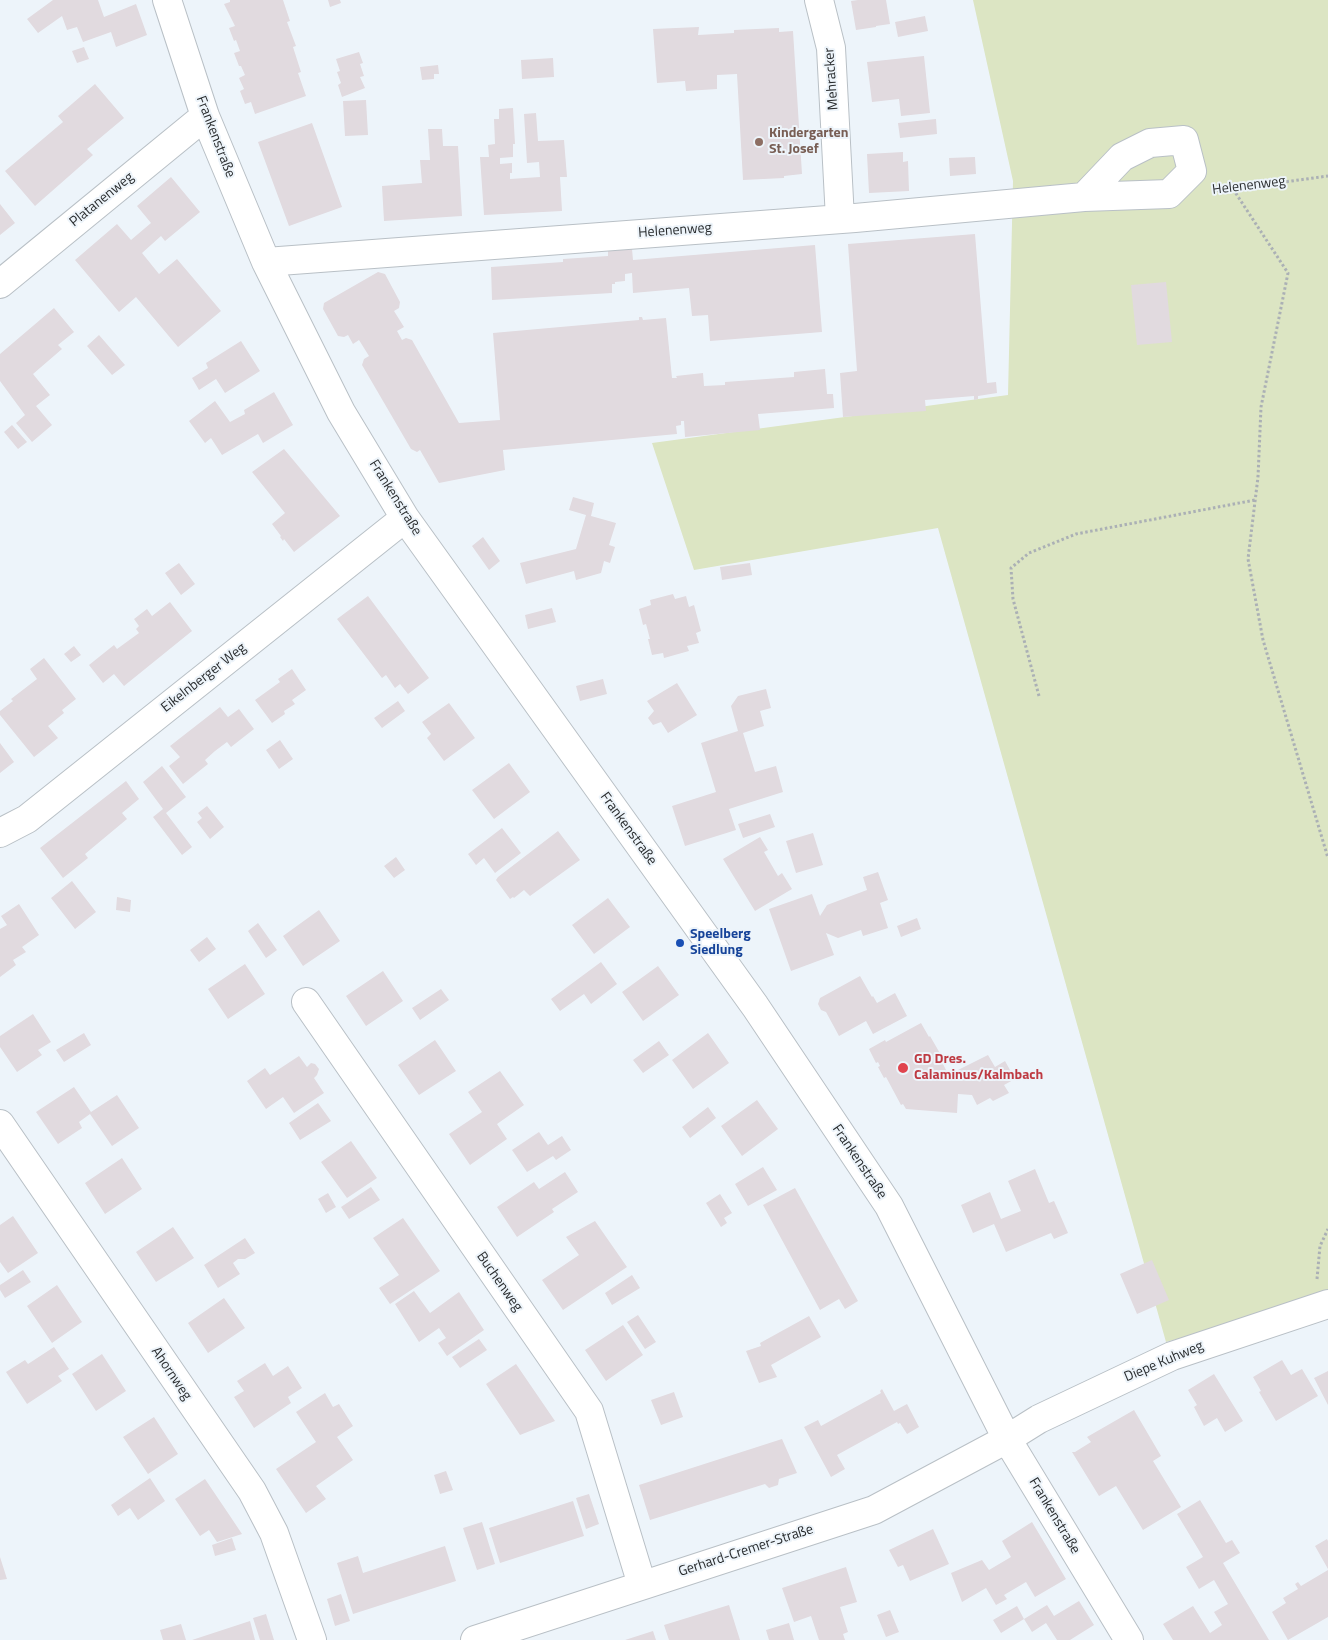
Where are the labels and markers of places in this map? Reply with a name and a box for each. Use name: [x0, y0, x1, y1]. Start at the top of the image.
place label: Kindergarten St. Josef: [769, 126, 849, 158]
marker: Kindergarten St. Josef: [753, 136, 765, 148]
place label: Speelberg Siedlung: [690, 927, 751, 960]
marker: Speelberg Siedlung: [674, 937, 686, 949]
place label: GD Dres. Calaminus/Kalmbach: [914, 1052, 1043, 1084]
marker: GD Dres. Calaminus/Kalmbach: [896, 1061, 910, 1075]

